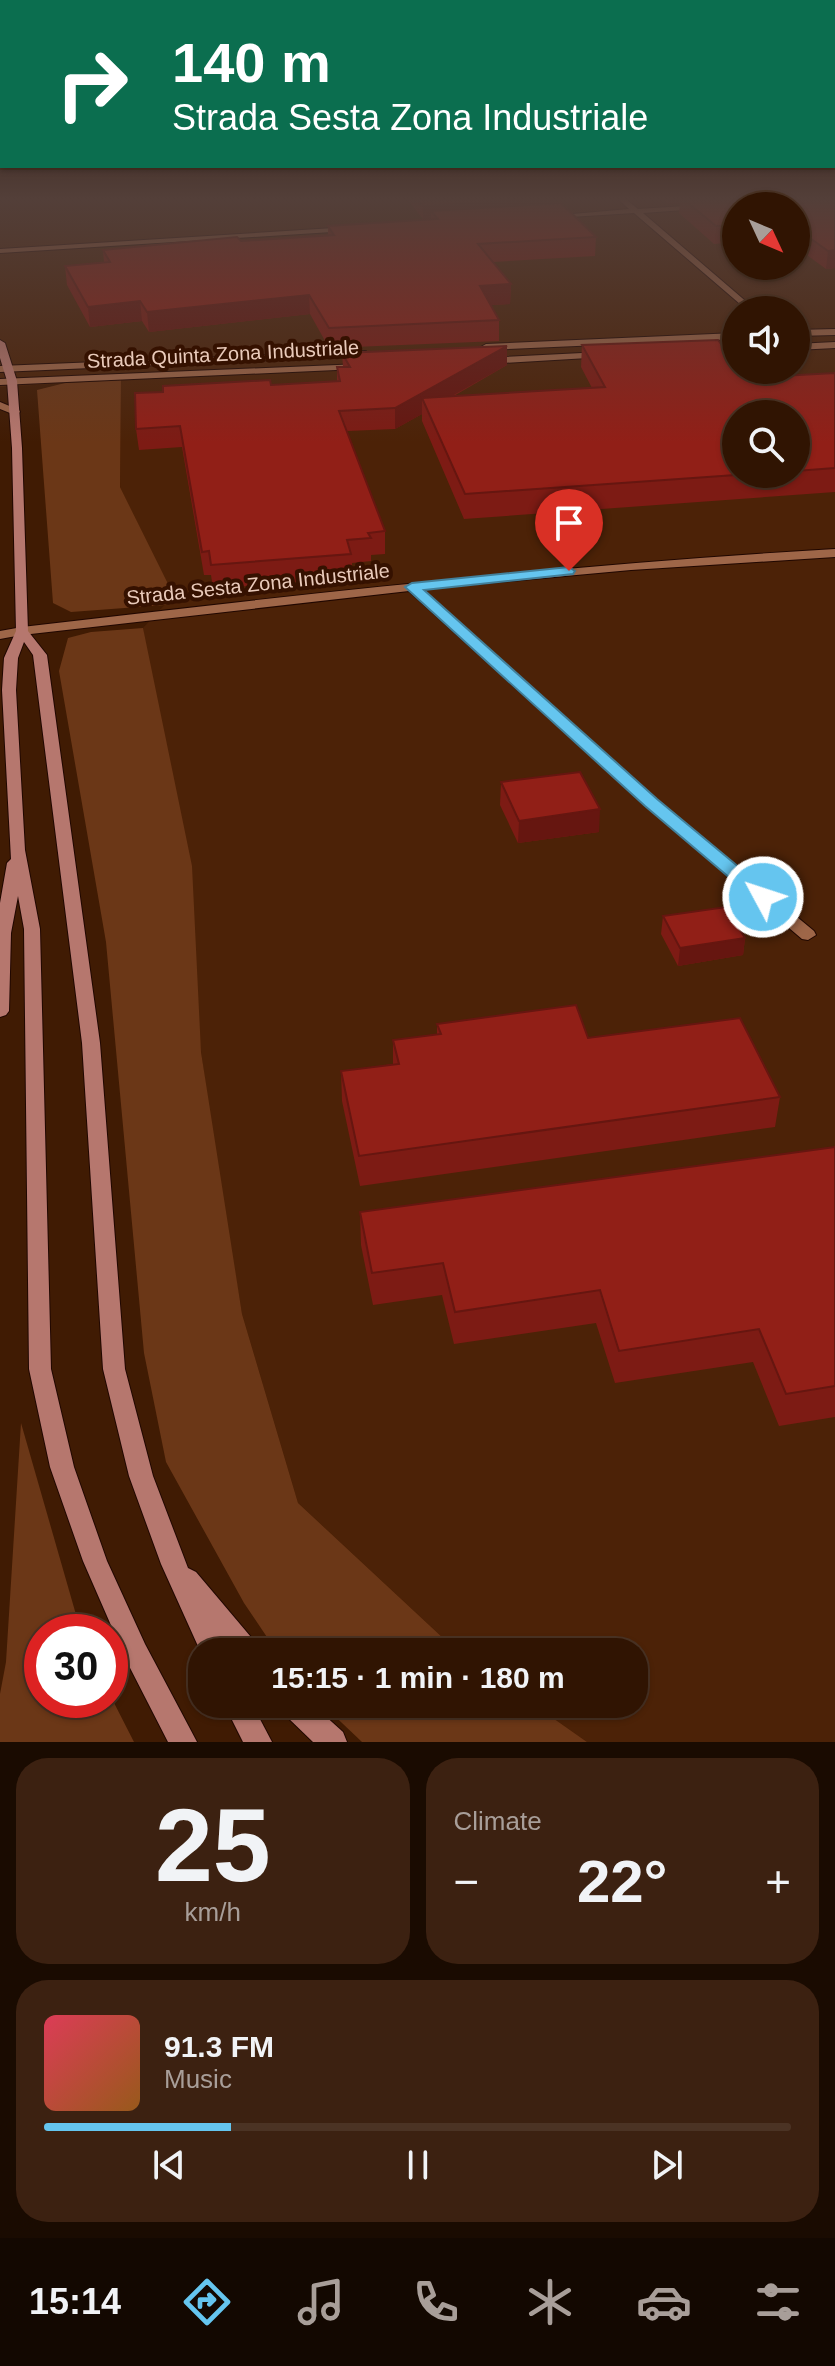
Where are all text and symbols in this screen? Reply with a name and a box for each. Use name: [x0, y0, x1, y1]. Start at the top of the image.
text: 140 m: [172, 31, 331, 94]
icon: right: [40, 32, 144, 136]
text: Strada Sesta Zona Industriale: [172, 97, 648, 138]
north arrow: [722, 192, 810, 280]
map controls: [722, 192, 810, 488]
button: sound: [722, 296, 810, 384]
street label: Strada Quinta Zona Industriale: [86, 336, 360, 372]
button: search: [722, 400, 810, 488]
pin: [535, 489, 603, 571]
icon: arrive: [547, 501, 591, 545]
street label: Strada Sesta Zona Industriale: [125, 559, 391, 609]
position arrow: [721, 855, 805, 939]
speed limit sign: 30: [24, 1614, 128, 1718]
text: 15:15 · 1 min · 180 m: [271, 1661, 565, 1694]
text: 25: [155, 1787, 271, 1903]
text: Climate: [454, 1806, 542, 1836]
text: 22°: [577, 1848, 668, 1915]
text: −: [454, 1857, 479, 1906]
text: +: [765, 1857, 791, 1906]
text: km/h: [185, 1897, 241, 1927]
text: 91.3 FM: [164, 2030, 274, 2063]
text: Music: [164, 2064, 232, 2094]
icon: previous: [147, 2143, 191, 2187]
icon: pause: [396, 2143, 440, 2187]
icon: next: [645, 2143, 689, 2187]
icon: directions: [179, 2274, 235, 2330]
icon: music: [293, 2274, 349, 2330]
icon: phone: [408, 2274, 464, 2330]
icon: climate: [522, 2274, 578, 2330]
icon: car: [636, 2274, 692, 2330]
icon: filters: [750, 2274, 806, 2330]
text: 15:14: [29, 2281, 121, 2322]

